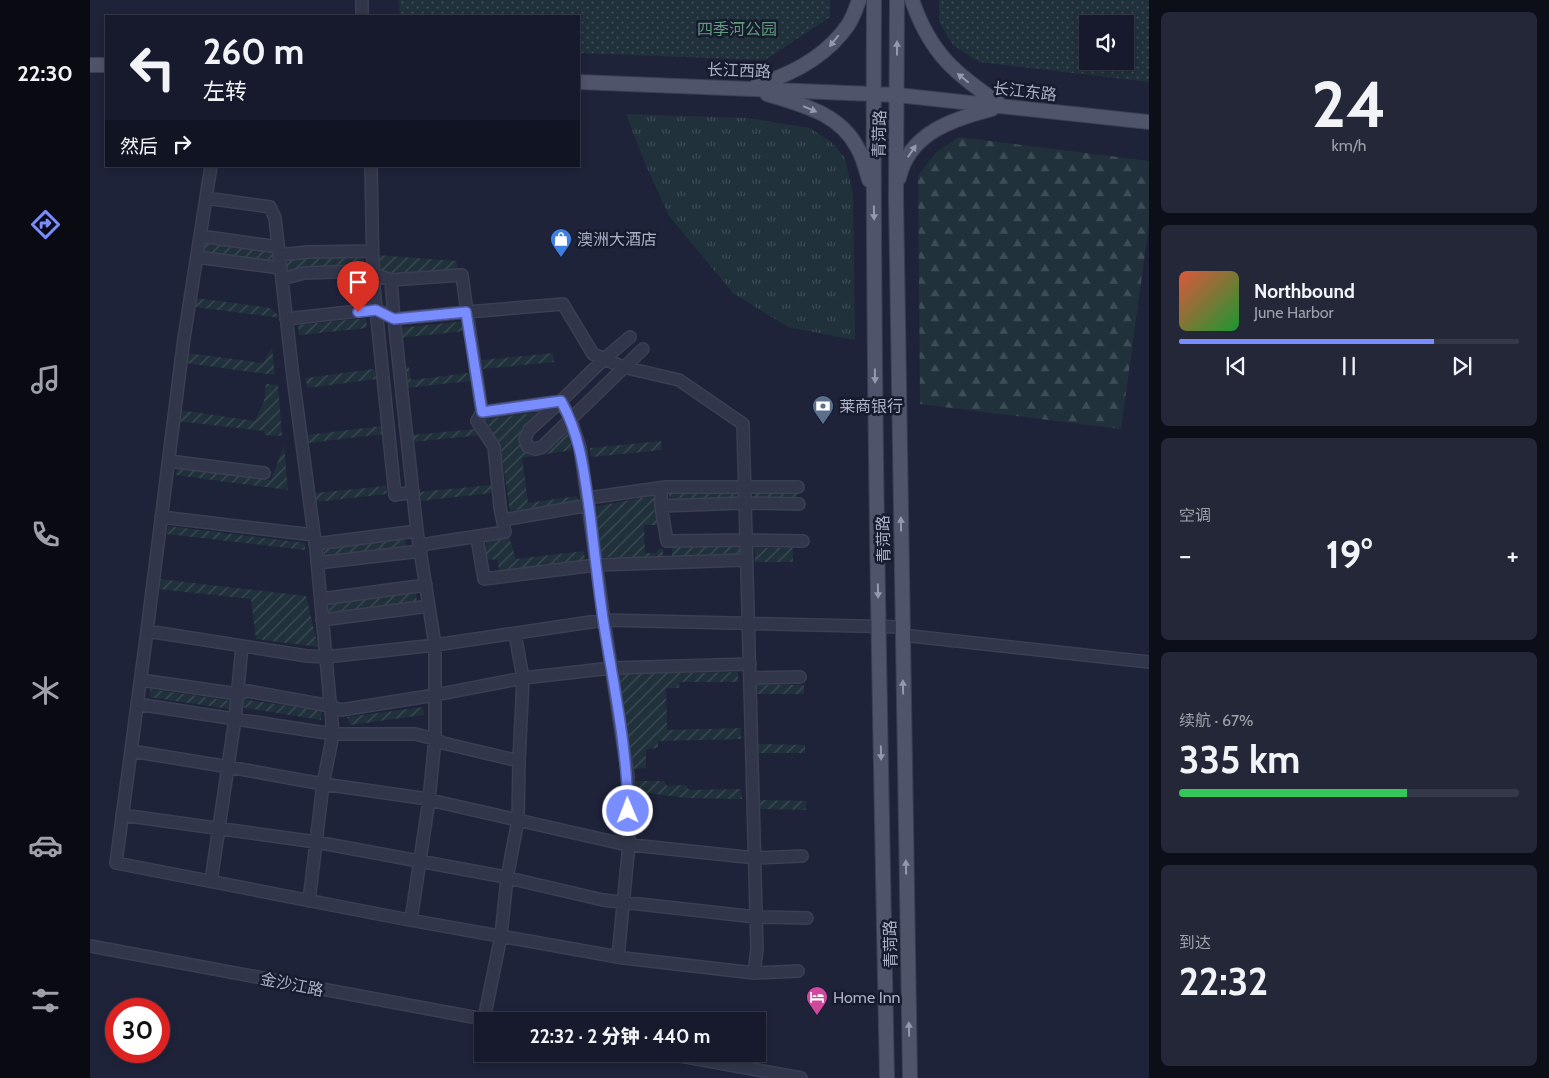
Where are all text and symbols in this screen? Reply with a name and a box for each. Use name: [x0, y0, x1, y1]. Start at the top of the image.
map controls: [1079, 15, 1134, 70]
button: sound: [1079, 15, 1134, 70]
park label: 四季河公园: [697, 20, 777, 39]
text: 260 m: [203, 30, 304, 73]
one-way arrow: [829, 34, 840, 47]
icon: left: [120, 35, 185, 100]
one-way arrow: [893, 39, 901, 55]
text: 22:30: [17, 60, 73, 87]
street label: 长江西路: [707, 60, 771, 81]
text: 24: [1312, 64, 1386, 143]
one-way arrow: [957, 72, 970, 83]
text: 左转: [203, 78, 247, 105]
street label: 长江东路: [992, 79, 1058, 104]
one-way arrow: [803, 105, 817, 113]
street label: 青菏路: [870, 110, 889, 158]
icon: right: [168, 130, 196, 158]
text: 然后: [120, 135, 158, 158]
text: km/h: [1331, 136, 1367, 155]
one-way arrow: [907, 144, 917, 158]
one-way arrow: [870, 205, 878, 221]
icon: directions: [28, 207, 63, 242]
shop icon: 澳洲大酒店: [549, 227, 573, 258]
place label: 澳洲大酒店: [577, 230, 657, 249]
pin: [337, 261, 379, 312]
icon: arrive: [344, 268, 372, 296]
text: Northbound: [1254, 280, 1355, 303]
text: June Harbor: [1254, 303, 1334, 322]
icon: previous: [1222, 352, 1250, 380]
icon: pause: [1335, 352, 1363, 380]
icon: next: [1448, 352, 1476, 380]
icon: music: [28, 362, 63, 397]
one-way arrow: [872, 368, 880, 384]
bank icon: 莱商银行: [811, 394, 835, 425]
place label: 莱商银行: [839, 397, 903, 416]
text: 空调: [1179, 506, 1211, 525]
street label: 青菏路: [874, 515, 893, 563]
one-way arrow: [897, 516, 905, 532]
icon: phone: [28, 517, 63, 552]
text: 19°: [1326, 531, 1372, 578]
text: −: [1179, 538, 1191, 572]
text: +: [1507, 538, 1519, 572]
one-way arrow: [874, 583, 882, 599]
icon: climate: [28, 673, 63, 708]
one-way arrow: [899, 679, 907, 695]
text: 续航 · 67%: [1179, 711, 1253, 730]
text: 335 km: [1179, 736, 1300, 783]
one-way arrow: [877, 745, 885, 761]
position arrow: [601, 784, 653, 836]
icon: car: [28, 828, 63, 863]
one-way arrow: [902, 859, 910, 875]
street label: 青菏路: [881, 920, 900, 968]
text: 到达: [1179, 933, 1211, 952]
text: 22:32: [1179, 958, 1268, 1005]
street label: 金沙江路: [259, 969, 325, 1000]
icon: filters: [28, 983, 63, 1018]
hotel icon: Home Inn: [805, 985, 829, 1016]
place label: Home Inn: [833, 988, 901, 1007]
speed limit sign: 30: [105, 998, 170, 1063]
one-way arrow: [905, 1021, 913, 1037]
text: 22:32 · 2 分钟 · 440 m: [530, 1025, 710, 1048]

